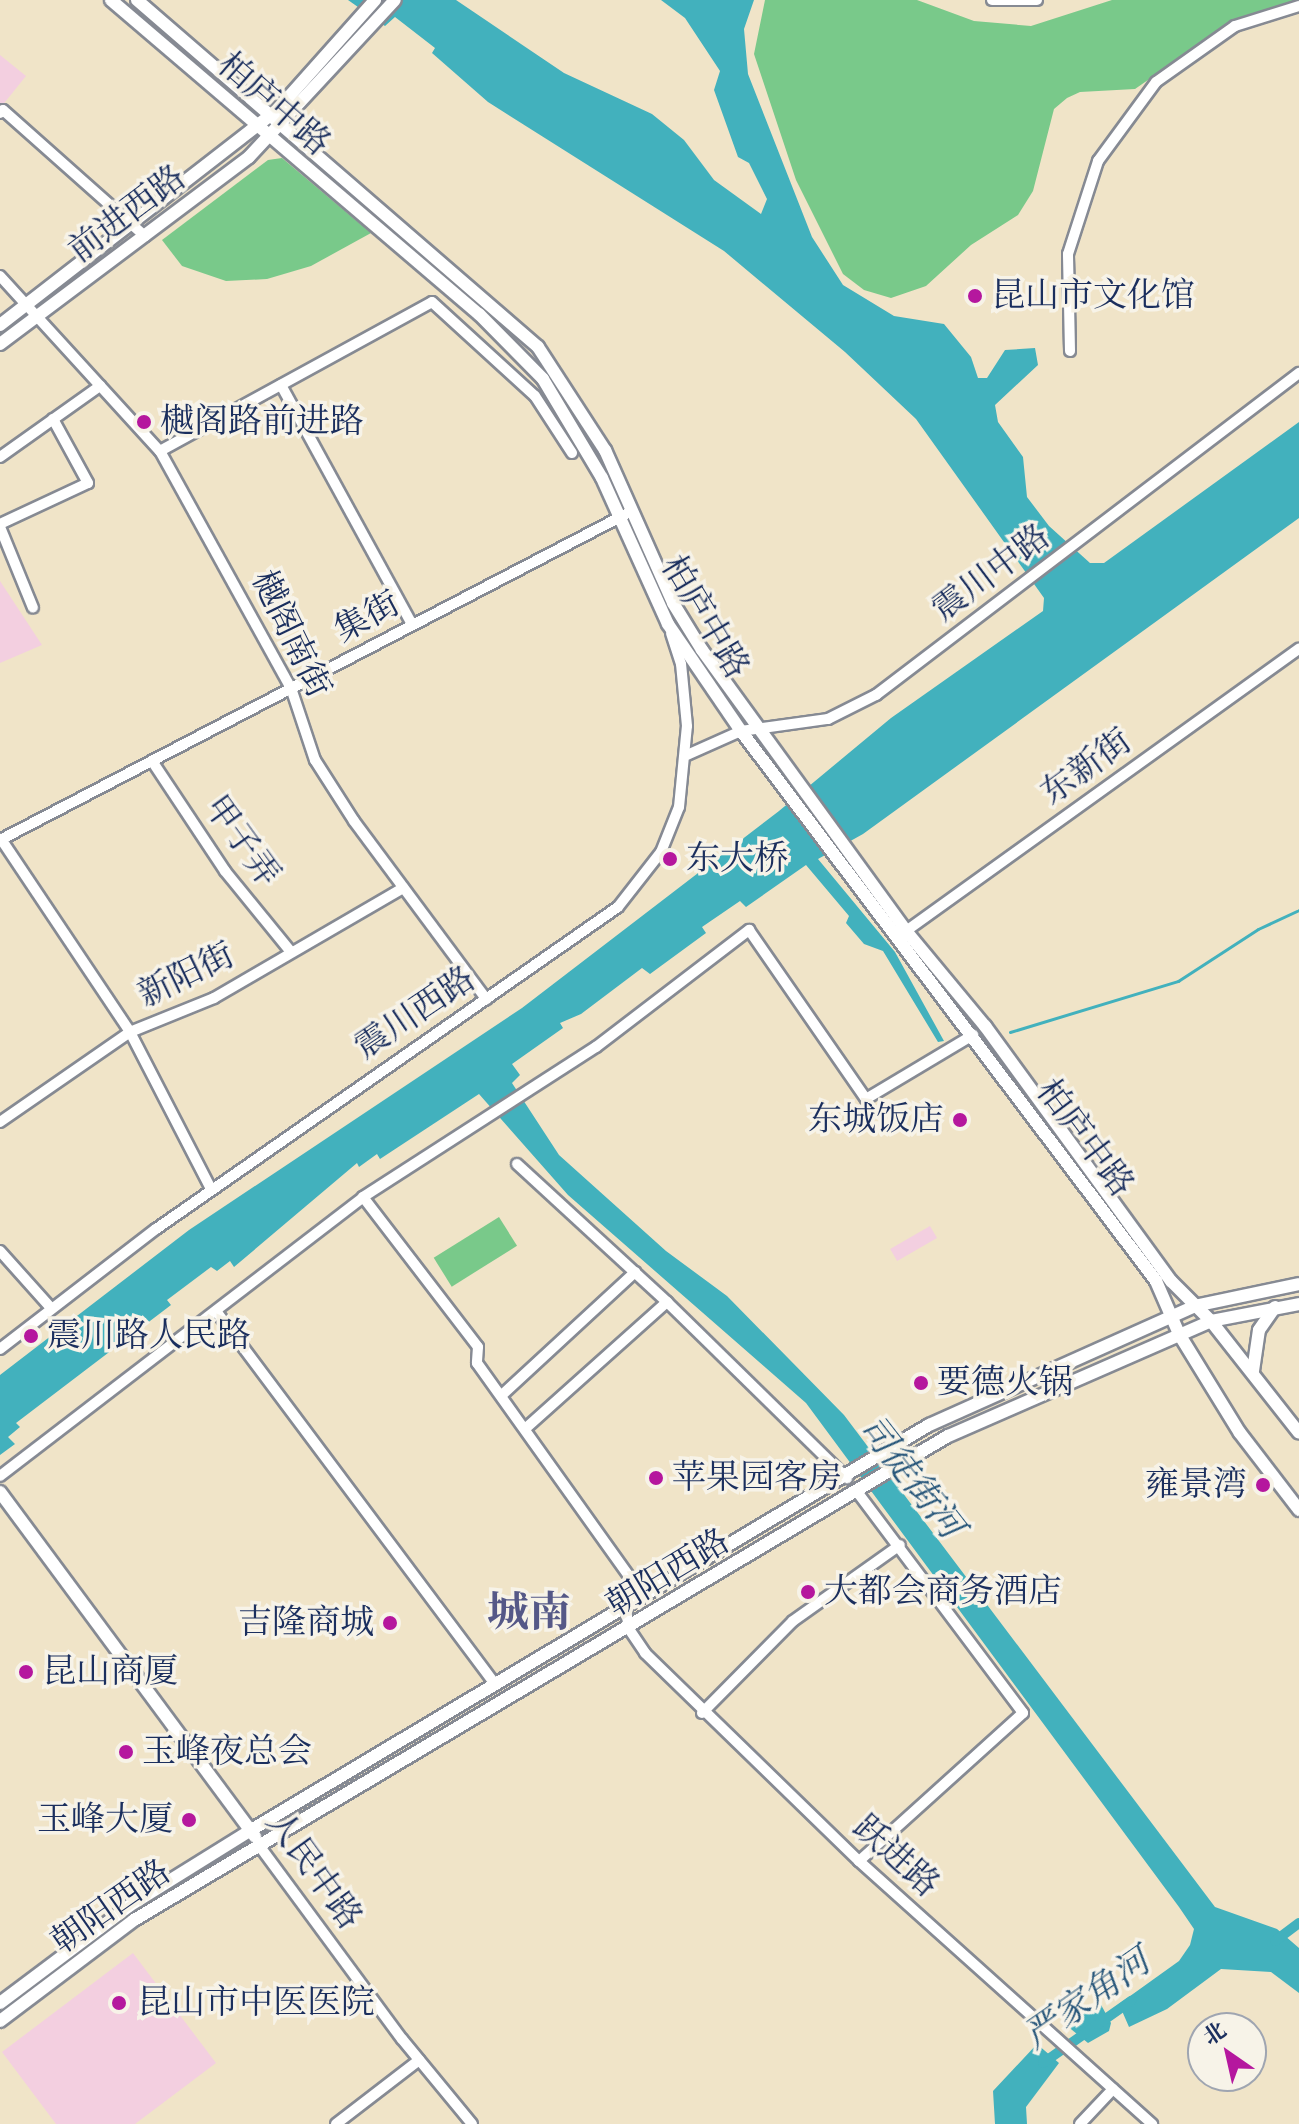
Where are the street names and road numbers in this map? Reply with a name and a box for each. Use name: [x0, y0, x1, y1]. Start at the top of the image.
street label: 柏庐中路: [209, 44, 339, 164]
street label: 前进西路: [60, 157, 194, 271]
street label: 震川中路: [924, 516, 1058, 630]
street label: 柏庐中路: [652, 548, 758, 686]
street label: 樾阁南街: [243, 564, 339, 704]
street label: 集街: [327, 583, 407, 651]
street label: 东新街: [1033, 721, 1139, 813]
street label: 甲子弄: [196, 788, 288, 894]
street label: 新阳街: [131, 934, 241, 1016]
street label: 震川西路: [347, 958, 483, 1068]
street label: 柏庐中路: [1028, 1071, 1142, 1205]
street label: 朝阳西路: [599, 1520, 737, 1626]
street label: 人民中路: [258, 1803, 370, 1937]
street label: 跃进路: [844, 1807, 948, 1905]
street label: 朝阳西路: [44, 1851, 178, 1963]

